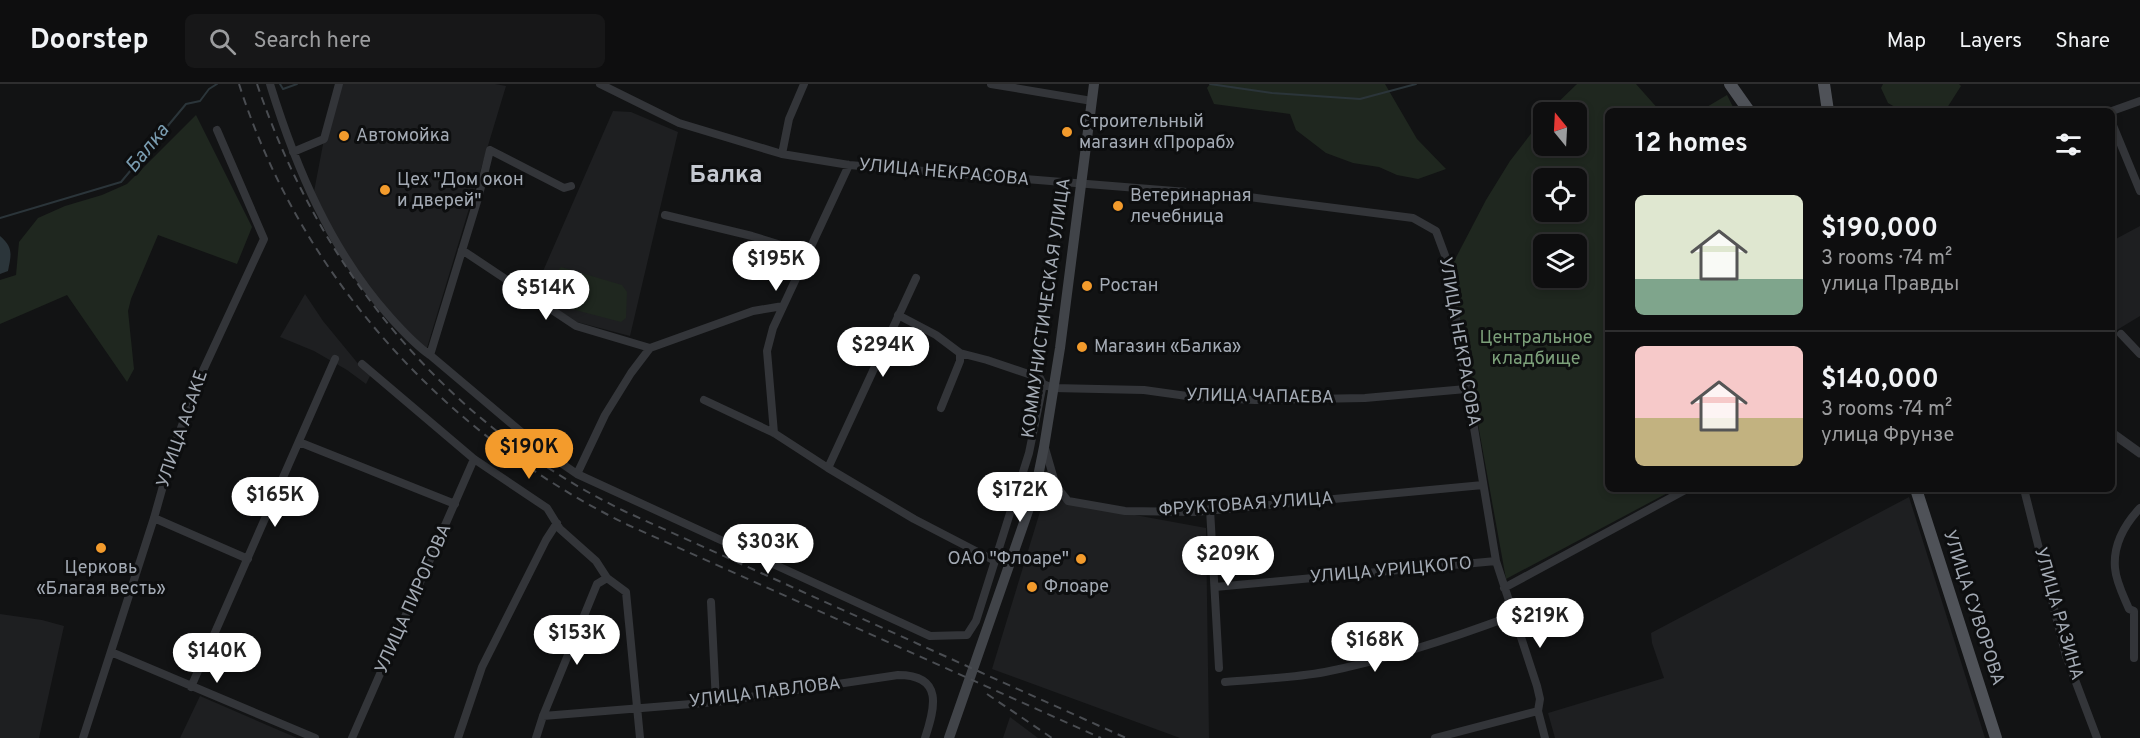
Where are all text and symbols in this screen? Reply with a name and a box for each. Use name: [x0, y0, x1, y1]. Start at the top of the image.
search box: [185, 14, 605, 68]
text: Doorstep: [30, 23, 149, 59]
icon: search: [206, 25, 239, 58]
text: Search here: [254, 28, 371, 55]
text: Map: [1887, 28, 1926, 55]
text: Layers: [1959, 28, 2022, 55]
text: Share: [2055, 28, 2110, 55]
north arrow: [1533, 102, 1587, 156]
map controls: [1533, 102, 1587, 288]
place label: Строительный магазин «Прораб»: [1079, 111, 1235, 155]
water label: Балка: [120, 118, 176, 179]
place label: Автомойка: [356, 125, 449, 148]
marker: Строительный магазин «Прораб»: [1060, 125, 1074, 139]
text: 12 homes: [1635, 128, 1748, 161]
icon: filters: [2052, 128, 2085, 161]
marker: Автомойка: [337, 129, 351, 143]
street label: УЛИЦА НЕКРАСОВА: [858, 154, 1030, 192]
district label: Балка: [690, 161, 762, 191]
button: locate: [1533, 168, 1587, 222]
place label: Цех "Дом окон и дверей": [397, 169, 524, 213]
street label: КОММУНИСТИЧЕСКАЯ УЛИЦА: [1017, 176, 1077, 440]
marker: Цех "Дом окон и дверей": [378, 183, 392, 197]
place label: Ветеринарная лечебница: [1130, 185, 1252, 229]
marker: Ветеринарная лечебница: [1111, 199, 1125, 213]
text: $190,000: [1821, 213, 1938, 246]
icon: home: [1683, 219, 1755, 291]
button: layers: [1533, 234, 1587, 288]
pin: $195K: [734, 241, 818, 292]
text: 3 rooms · 74 m²: [1821, 246, 1952, 272]
text: $195K: [747, 247, 805, 273]
street label: УЛИЦА НЕКРАСОВА: [1433, 256, 1485, 428]
pin: $514K: [504, 270, 588, 321]
text: улица Правды: [1821, 272, 1959, 298]
place label: Ростан: [1099, 275, 1158, 298]
text: $514K: [516, 276, 576, 302]
marker: Ростан: [1080, 279, 1094, 293]
pin: $294K: [841, 327, 925, 378]
park label: Центральное кладбище: [1479, 327, 1593, 371]
text: $294K: [851, 333, 915, 359]
place label: Магазин «Балка»: [1094, 336, 1241, 359]
marker: Магазин «Балка»: [1075, 340, 1089, 354]
text: $140,000: [1821, 364, 1939, 397]
street label: УЛИЦА АСАКЕ: [152, 367, 214, 491]
icon: home: [1683, 370, 1755, 442]
street label: УЛИЦА ЧАПАЕВА: [1186, 384, 1334, 410]
text: 3 rooms · 74 m²: [1821, 397, 1952, 423]
text: улица Фрунзе: [1821, 423, 1954, 449]
pin: $190K: [487, 429, 571, 480]
text: $190K: [499, 435, 559, 461]
pin: $172K: [978, 472, 1062, 523]
pin: $165K: [233, 477, 317, 528]
text: $172K: [992, 478, 1048, 504]
text: $165K: [246, 483, 304, 509]
street label: ФРУКТОВАЯ УЛИЦА: [1158, 487, 1334, 523]
street label: УЛИЦА ПИРОГОВА: [371, 520, 457, 678]
pin: $303K: [726, 524, 810, 575]
street label: УЛИЦА СУВОРОВА: [1937, 527, 2009, 689]
text: $303K: [737, 530, 799, 556]
pin: $209K: [1186, 536, 1270, 587]
marker: Церковь «Благая весть»: [94, 541, 108, 555]
text: $209K: [1196, 542, 1260, 568]
street label: УЛИЦА РАЗИНА: [2028, 545, 2088, 683]
place label: ОАО "Флоаре": [947, 548, 1069, 571]
marker: ОАО "Флоаре": [1074, 552, 1088, 566]
street label: УЛИЦА УРИЦКОГО: [1309, 552, 1473, 590]
place label: Церковь «Благая весть»: [36, 557, 166, 601]
place label: Флоаре: [1044, 576, 1109, 599]
marker: Флоаре: [1025, 580, 1039, 594]
pin: $219K: [1498, 598, 1582, 649]
text: $219K: [1511, 604, 1569, 630]
pin: $153K: [535, 615, 619, 666]
text: $153K: [548, 621, 606, 647]
pin: $168K: [1333, 622, 1417, 673]
text: $168K: [1345, 628, 1405, 654]
pin: $140K: [175, 633, 259, 684]
text: $140K: [187, 639, 247, 665]
street label: УЛИЦА ПАВЛОВА: [688, 672, 842, 714]

